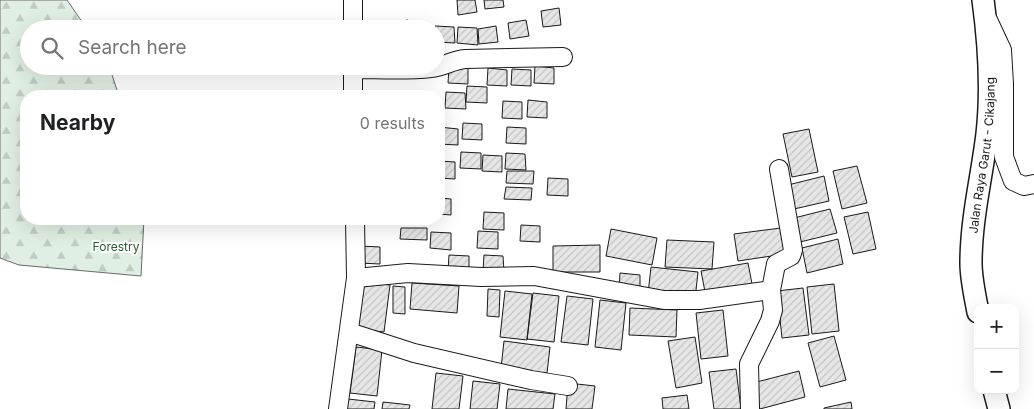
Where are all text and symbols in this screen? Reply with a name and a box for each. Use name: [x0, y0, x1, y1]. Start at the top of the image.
search box: [20, 20, 445, 75]
icon: search: [38, 34, 66, 62]
text: Search here: [78, 36, 187, 59]
street label: Jalan Raya Garut - Cikajang: [965, 77, 997, 234]
text: Nearby: [40, 110, 115, 135]
text: 0 results: [360, 113, 425, 133]
park label: Forestry: [93, 239, 140, 254]
map controls: [974, 304, 1019, 394]
button: +: [974, 304, 1019, 349]
button: −: [974, 349, 1019, 394]

